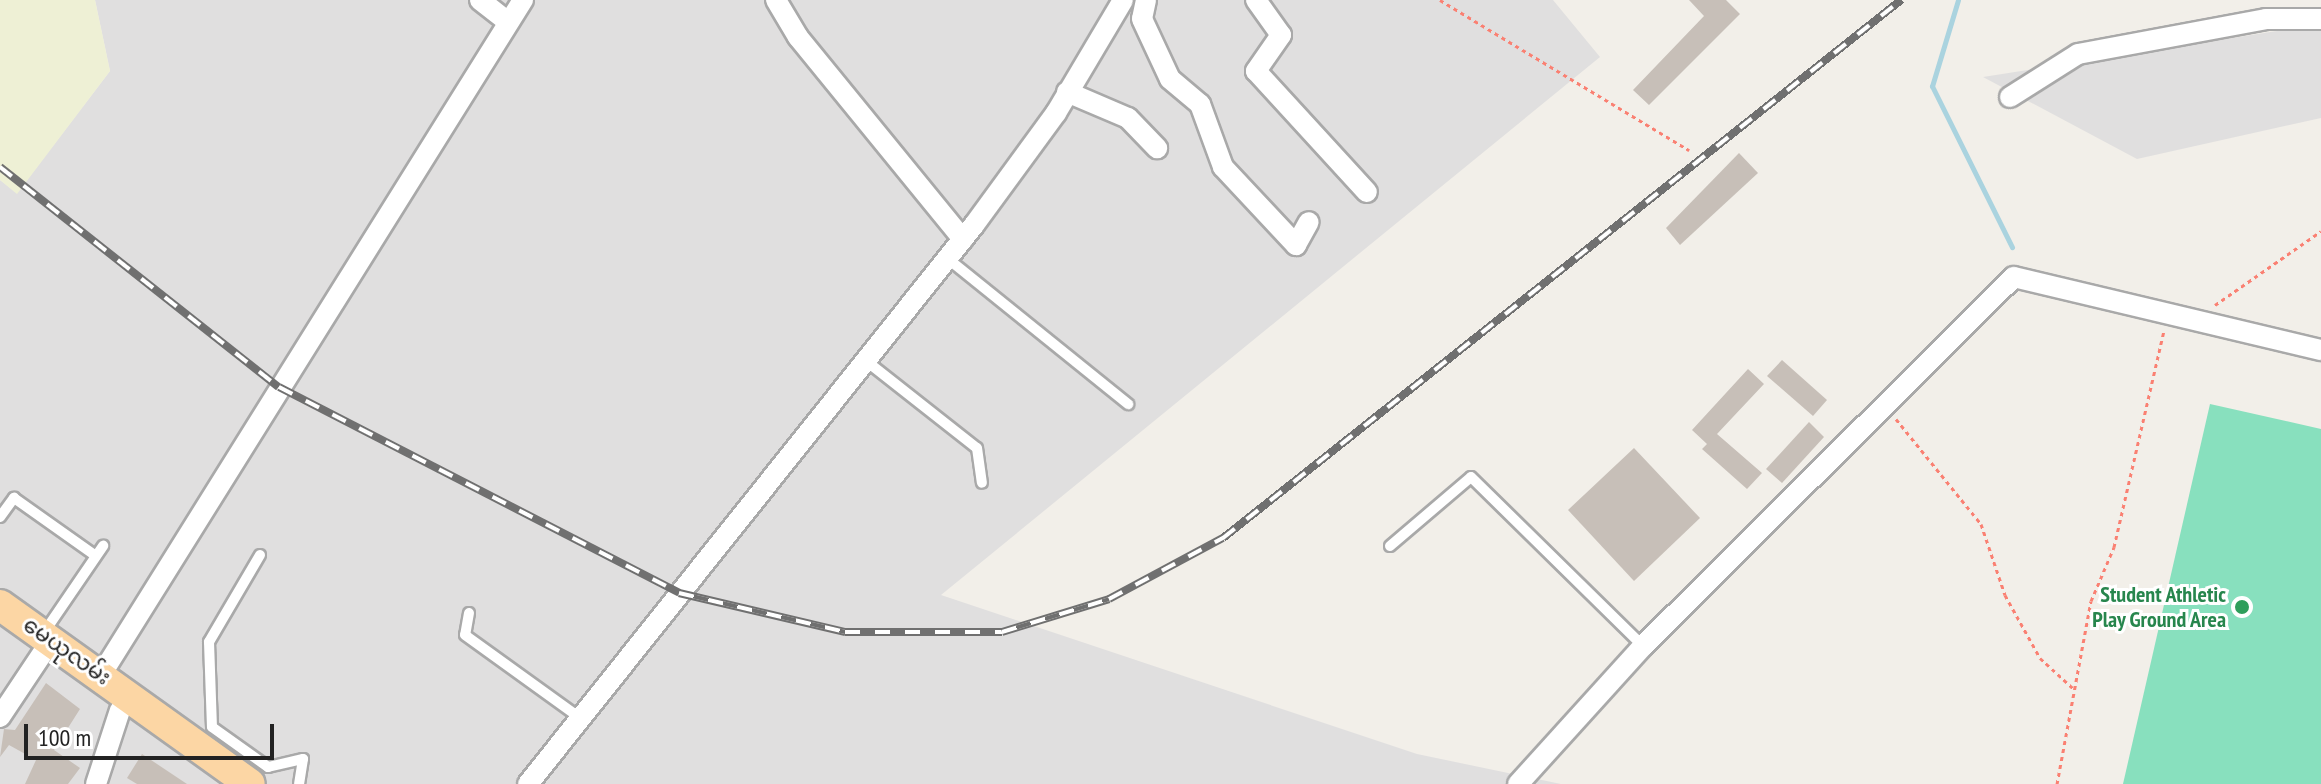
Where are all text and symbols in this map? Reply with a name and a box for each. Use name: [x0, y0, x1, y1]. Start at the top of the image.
place label: Student Athletic Play Ground Area: [2091, 581, 2226, 632]
marker: Student Athletic Play Ground Area: [2233, 598, 2251, 616]
street label: မေယုလမ်း: [18, 611, 116, 691]
scale bar: [28, 708, 278, 758]
text: 100 m: [38, 722, 91, 753]

